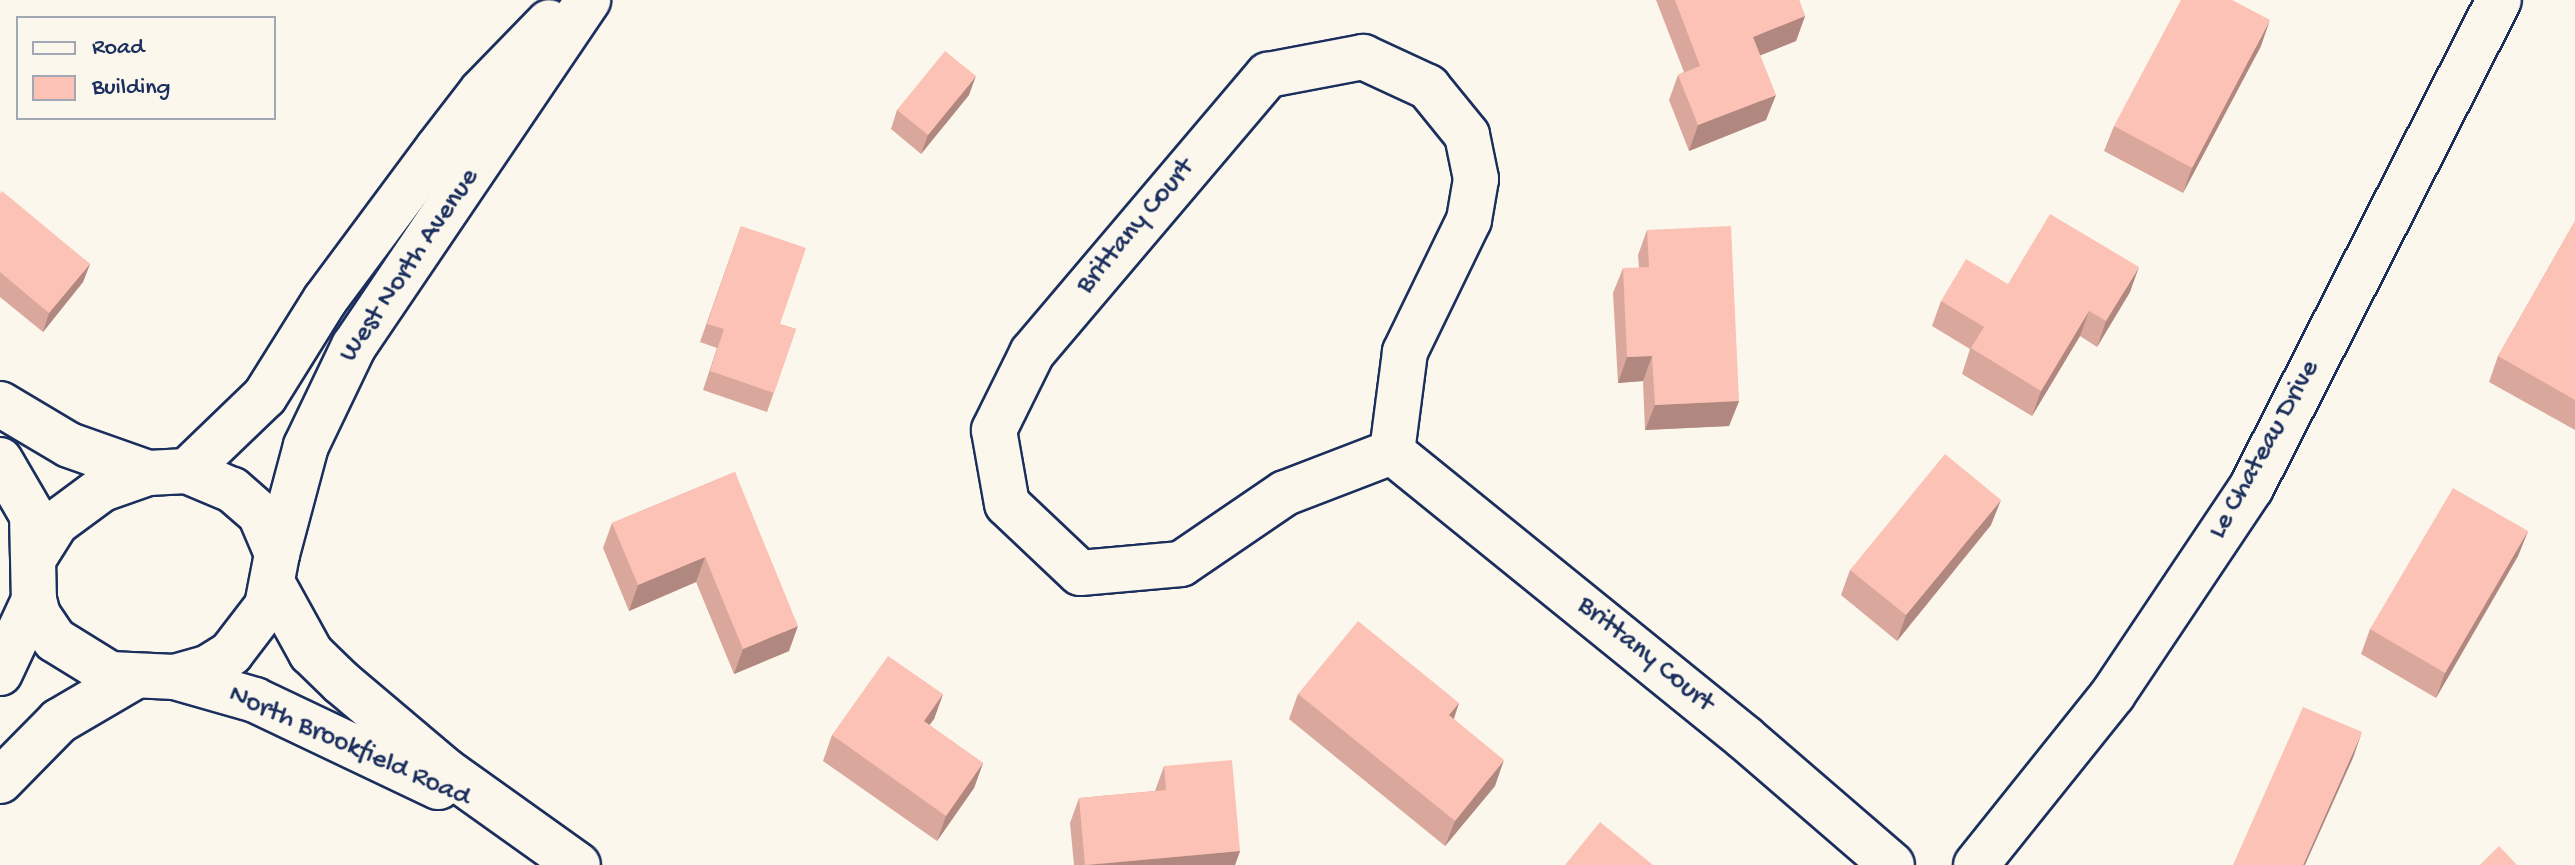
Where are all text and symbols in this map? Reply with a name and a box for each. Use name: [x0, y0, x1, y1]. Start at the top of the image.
legend: [16, 16, 276, 120]
text: Road: [92, 34, 144, 63]
text: Building: [92, 74, 170, 103]
street label: Brittany Court: [1070, 152, 1202, 302]
street label: West North Avenue: [333, 163, 487, 369]
street label: Le Chateau Drive: [2202, 355, 2328, 545]
street label: Brittany Court: [1570, 590, 1720, 720]
street label: North Brookfield Road: [223, 679, 475, 815]

